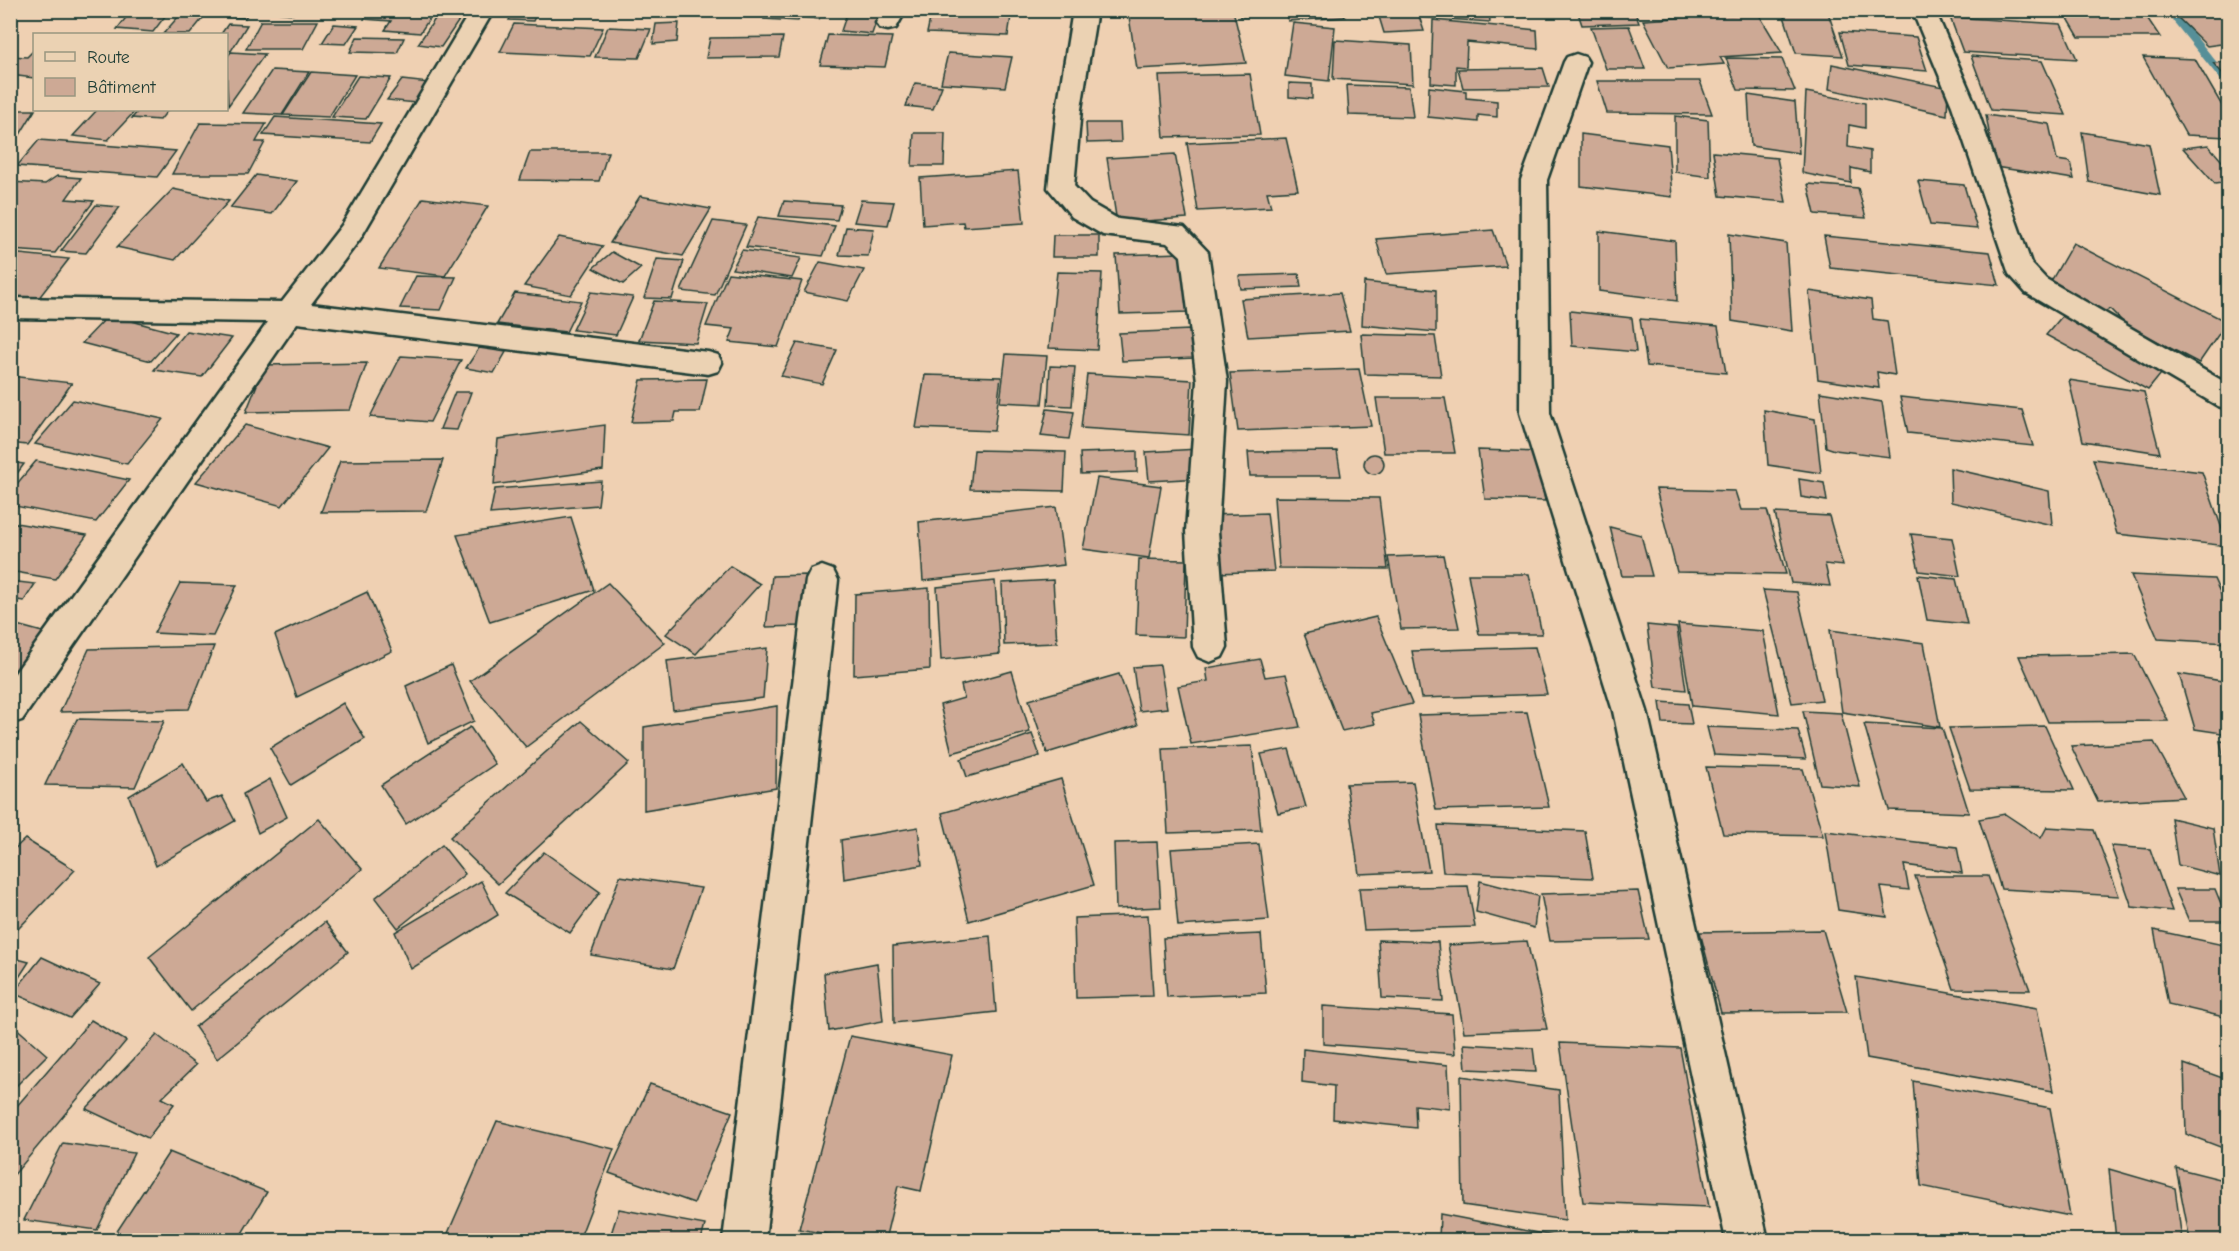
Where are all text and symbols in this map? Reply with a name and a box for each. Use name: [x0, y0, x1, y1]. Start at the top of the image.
legend: [33, 33, 228, 111]
text: Route: [87, 47, 130, 68]
text: Bâtiment: [87, 77, 157, 98]

